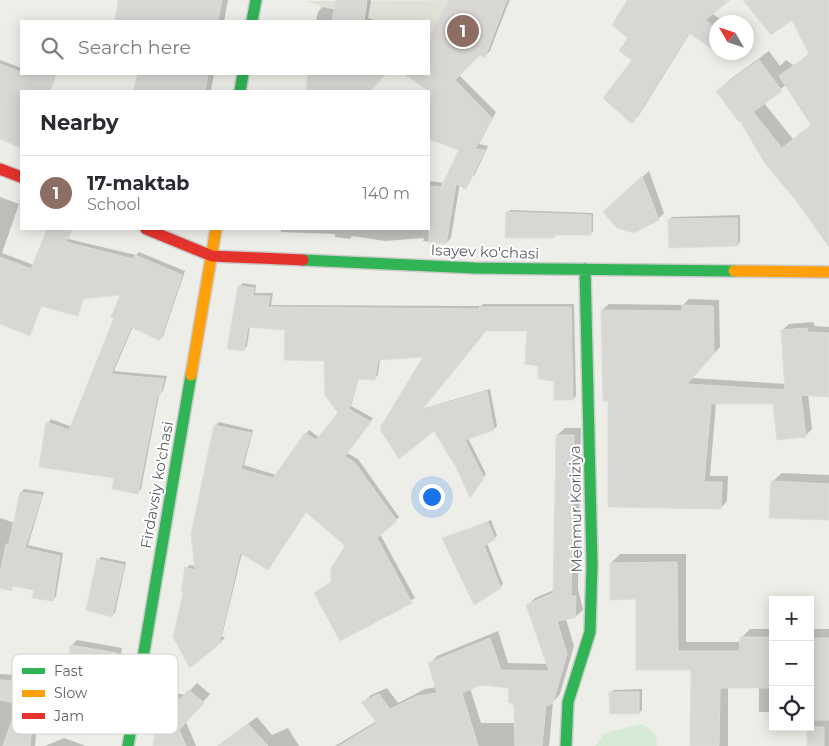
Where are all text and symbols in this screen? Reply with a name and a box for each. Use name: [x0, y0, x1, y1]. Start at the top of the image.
pin: 1: [447, 12, 479, 50]
north arrow: [709, 15, 754, 60]
search box: [20, 20, 430, 75]
icon: search: [38, 34, 66, 62]
text: Search here: [78, 36, 191, 59]
text: Nearby: [40, 110, 119, 135]
text: 17-maktab: [87, 172, 189, 195]
text: 1: [53, 184, 59, 203]
text: 140 m: [362, 184, 410, 203]
text: School: [87, 195, 141, 214]
street label: Isayev ko'chasi: [430, 240, 540, 263]
street label: Firdavsiy ko'chasi: [136, 420, 177, 550]
street label: Mehmur Koriziya: [565, 445, 586, 573]
your location: [419, 484, 445, 510]
map controls: [769, 596, 814, 731]
button: +: [769, 596, 814, 641]
button: −: [769, 641, 814, 686]
legend: [12, 654, 178, 734]
text: Fast: [54, 662, 84, 680]
text: Slow: [54, 684, 88, 702]
button: locate: [769, 686, 814, 731]
text: Jam: [53, 707, 84, 725]

